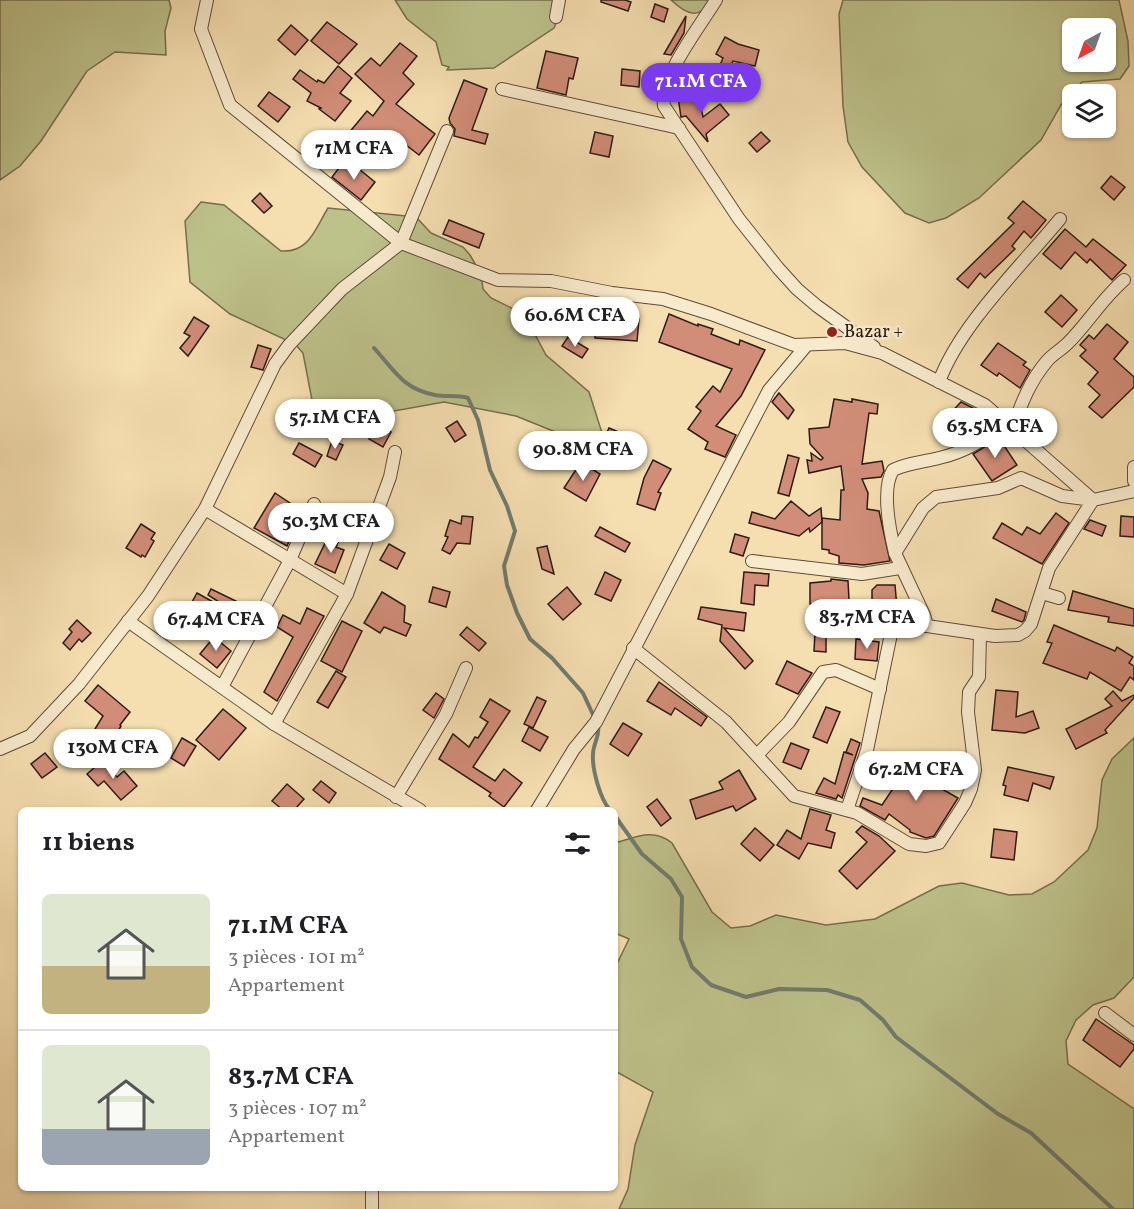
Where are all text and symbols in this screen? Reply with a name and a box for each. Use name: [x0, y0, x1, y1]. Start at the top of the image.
north arrow: [1062, 18, 1116, 72]
map controls: [1062, 18, 1116, 138]
pin: 71.1M CFA: [632, 63, 770, 114]
text: 71.1M CFA: [655, 68, 747, 96]
button: layers: [1062, 84, 1116, 138]
pin: 71M CFA: [299, 130, 409, 181]
text: 71M CFA: [315, 135, 393, 163]
pin: 60.6M CFA: [506, 297, 644, 348]
text: 60.6M CFA: [525, 302, 625, 330]
place label: Bazar +: [844, 320, 903, 345]
marker: Bazar +: [825, 325, 839, 339]
pin: 57.1M CFA: [266, 399, 404, 450]
text: 57.1M CFA: [289, 404, 381, 432]
pin: 63.5M CFA: [926, 408, 1064, 459]
text: 63.5M CFA: [946, 413, 1044, 441]
pin: 90.8M CFA: [514, 431, 652, 482]
text: 90.8M CFA: [532, 436, 634, 464]
pin: 50.3M CFA: [262, 503, 400, 554]
text: 50.3M CFA: [282, 508, 380, 536]
pin: 83.7M CFA: [798, 599, 936, 650]
pin: 67.4M CFA: [147, 601, 285, 652]
text: 83.7M CFA: [819, 604, 915, 632]
text: 67.4M CFA: [167, 606, 265, 634]
pin: 130M CFA: [51, 729, 175, 780]
text: 130M CFA: [67, 734, 159, 762]
pin: 67.2M CFA: [847, 751, 985, 802]
text: 67.2M CFA: [868, 756, 964, 784]
text: 11 biens: [42, 825, 135, 861]
icon: filters: [561, 827, 594, 860]
text: 71.1M CFA: [228, 908, 348, 944]
icon: home: [90, 918, 162, 990]
text: 3 pièces · 101 m²: [228, 944, 365, 972]
text: Appartement: [228, 972, 345, 1000]
text: 83.7M CFA: [228, 1059, 354, 1095]
icon: home: [90, 1069, 162, 1141]
text: 3 pièces · 107 m²: [228, 1095, 367, 1123]
text: Appartement: [228, 1123, 345, 1151]

